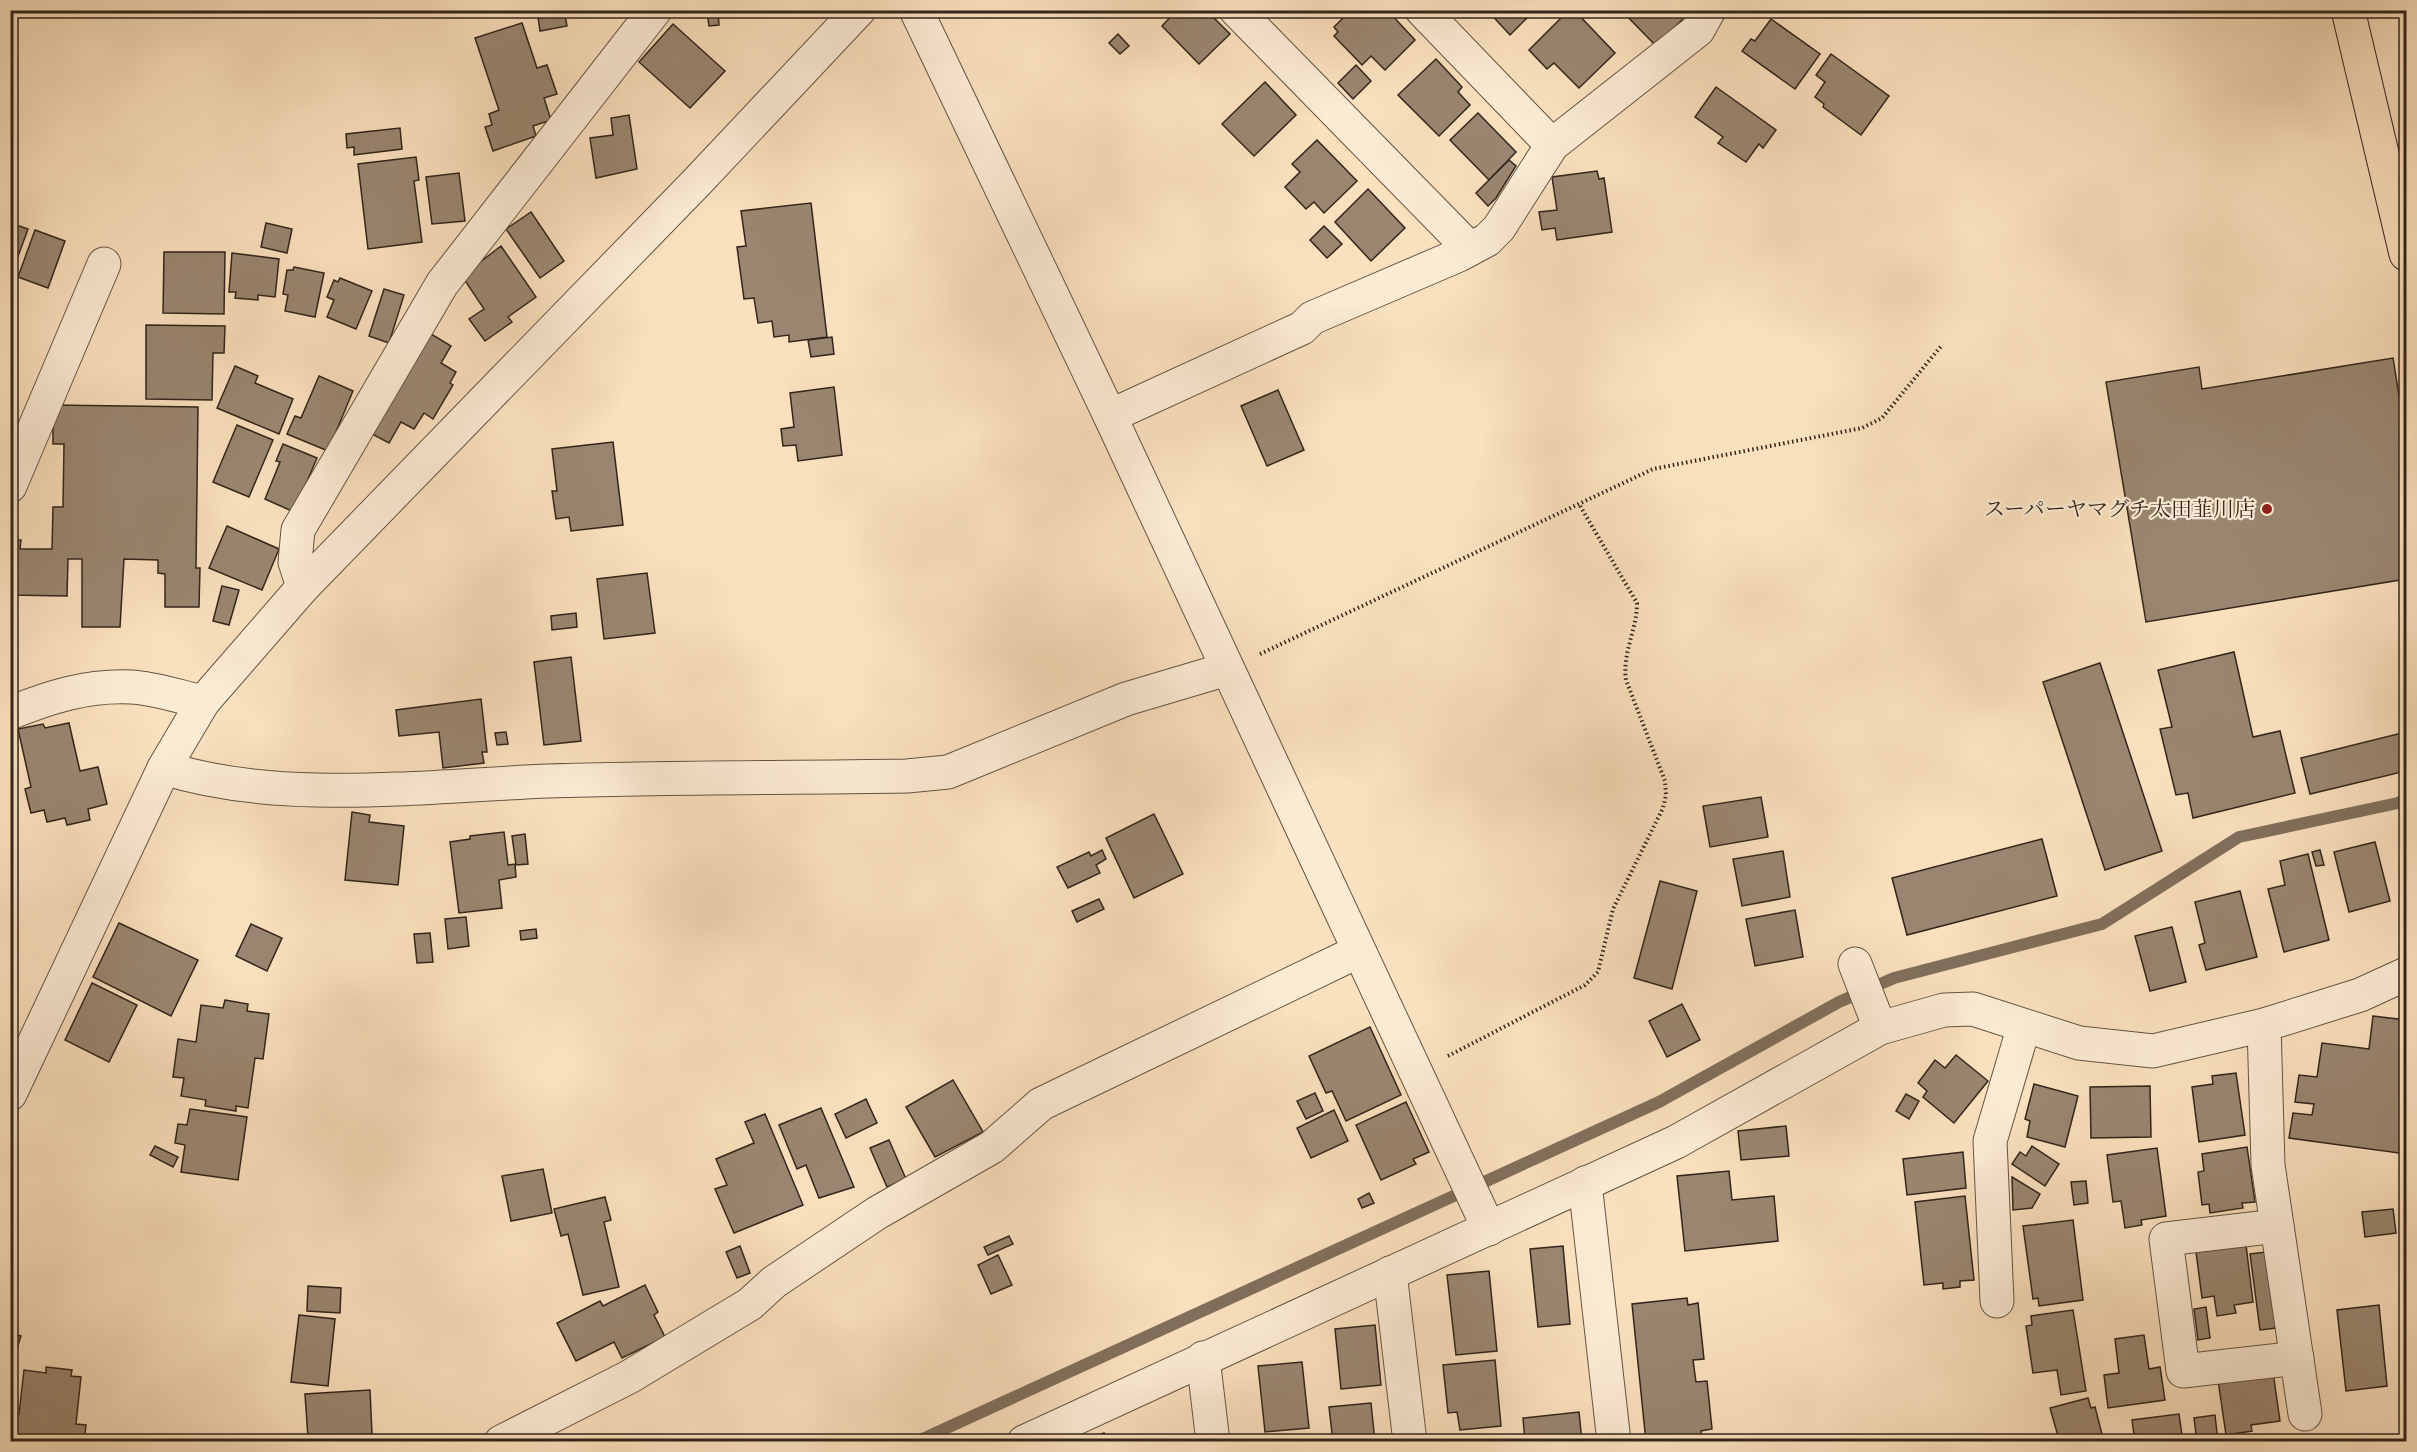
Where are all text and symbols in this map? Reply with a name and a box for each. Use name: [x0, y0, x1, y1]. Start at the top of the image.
place label: スーパーヤマグチ太田韮川店: [1984, 495, 2255, 522]
marker: スーパーヤマグチ太田韮川店: [2260, 502, 2274, 516]

